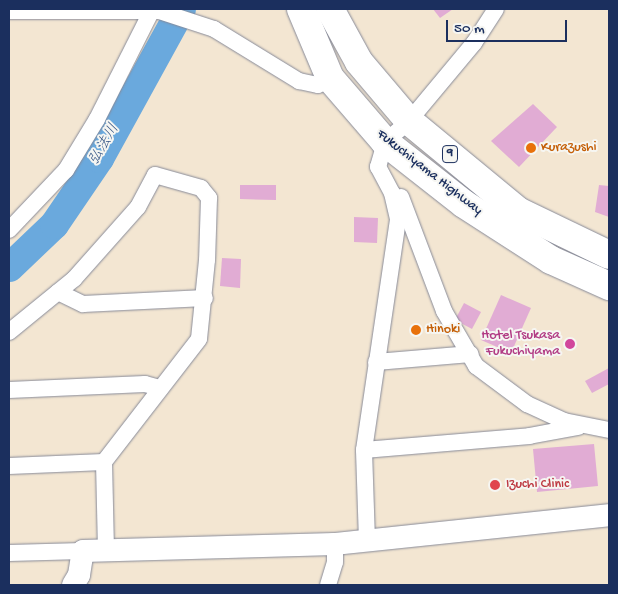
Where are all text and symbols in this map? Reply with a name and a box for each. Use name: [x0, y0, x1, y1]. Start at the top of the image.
scale bar: [448, 10, 569, 42]
text: 50 m: [454, 20, 485, 38]
water label: 弘法川: [86, 121, 124, 169]
street label: Fukuchiyama Highway: [373, 126, 485, 220]
place label: Kurazushi: [541, 140, 596, 156]
marker: Kurazushi: [525, 142, 537, 154]
road number: 9: [441, 144, 459, 164]
place label: Hinoki: [426, 322, 460, 338]
marker: Hinoki: [410, 324, 422, 336]
place label: Hotel Tsukasa Fukuchiyama: [481, 328, 560, 361]
marker: Hotel Tsukasa Fukuchiyama: [564, 338, 576, 350]
place label: Izuchi Clinic: [506, 477, 569, 493]
marker: Izuchi Clinic: [488, 478, 502, 492]

